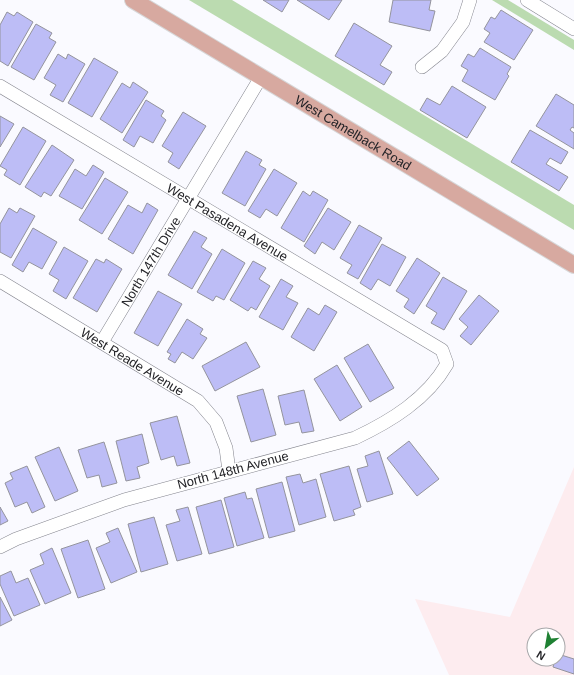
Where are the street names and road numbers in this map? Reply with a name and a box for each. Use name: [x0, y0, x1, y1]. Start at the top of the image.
street label: West Camelback Road: [293, 92, 414, 173]
street label: West Pasadena Avenue: [164, 180, 291, 264]
street label: North 147th Drive: [118, 214, 183, 309]
street label: West Reade Avenue: [78, 324, 187, 398]
street label: North 148th Avenue: [176, 448, 290, 492]

